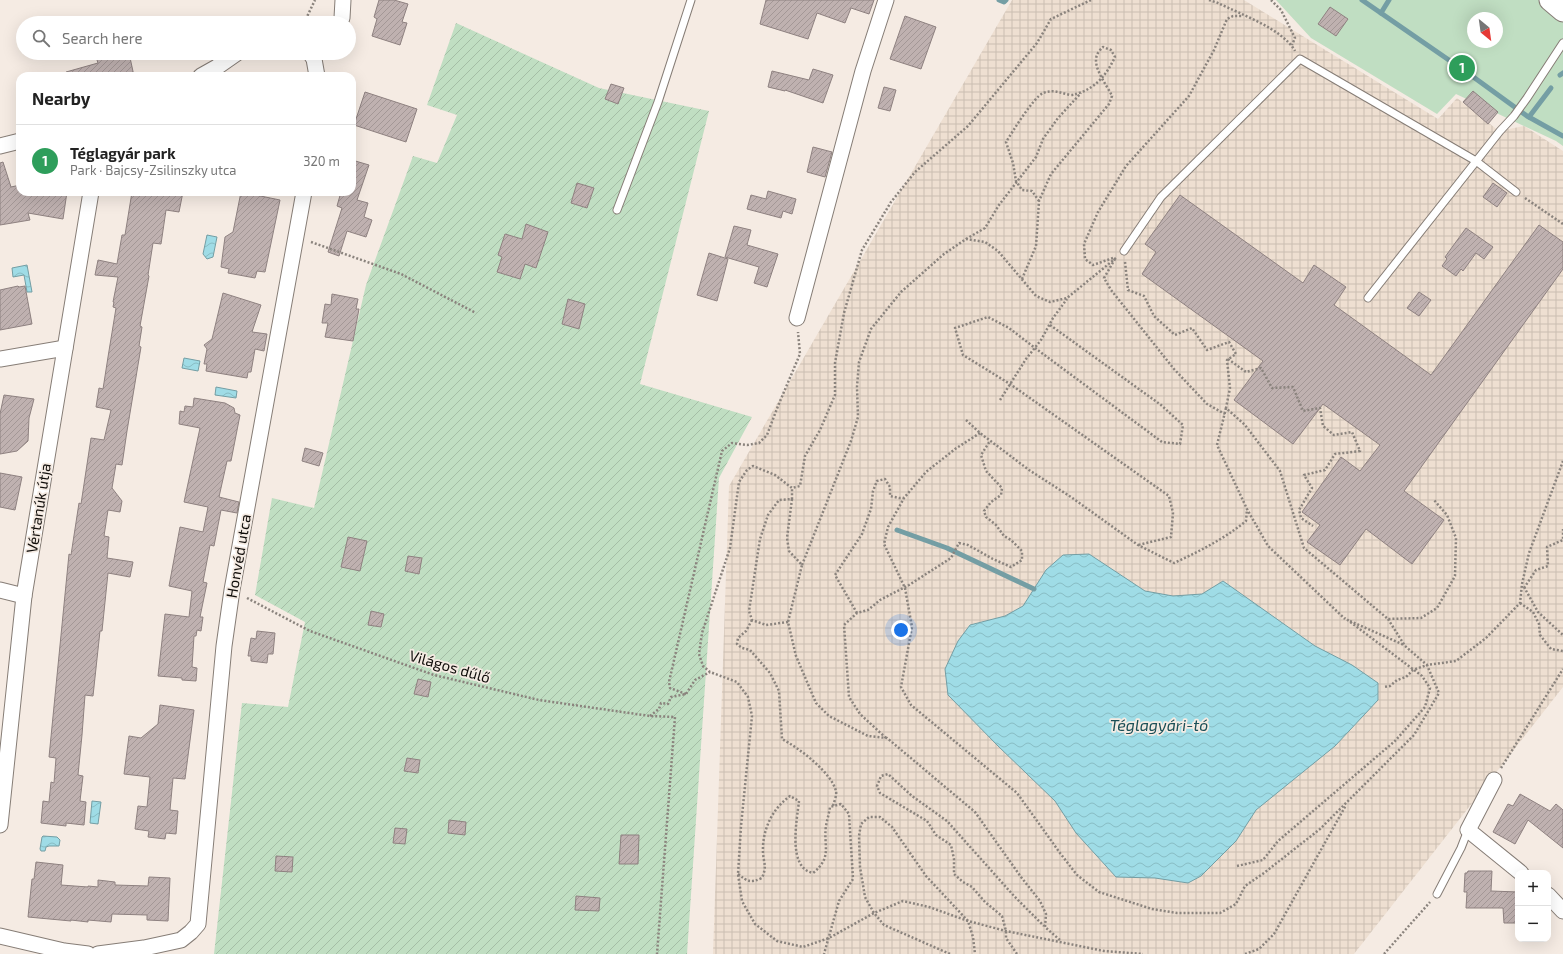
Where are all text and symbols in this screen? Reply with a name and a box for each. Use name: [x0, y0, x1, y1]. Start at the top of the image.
north arrow: [1467, 12, 1503, 48]
search box: [16, 16, 356, 60]
icon: search: [30, 27, 52, 49]
text: Search here: [62, 29, 143, 47]
pin: 1: [1449, 53, 1475, 83]
text: Nearby: [32, 88, 90, 108]
text: Téglagyár park: [70, 144, 176, 162]
text: 1: [42, 153, 48, 169]
text: 320 m: [303, 153, 340, 169]
text: Park · Bajcsy-Zsilinszky utca: [70, 162, 236, 178]
street label: Vértanúk útja: [22, 462, 55, 554]
street label: Honvéd utca: [222, 513, 254, 599]
your location: [891, 620, 911, 640]
street label: Világos dűlő: [407, 646, 493, 686]
water label: Téglagyári-tó: [1110, 715, 1208, 735]
map controls: [1515, 870, 1551, 942]
button: +: [1515, 870, 1551, 906]
button: −: [1515, 906, 1551, 942]

